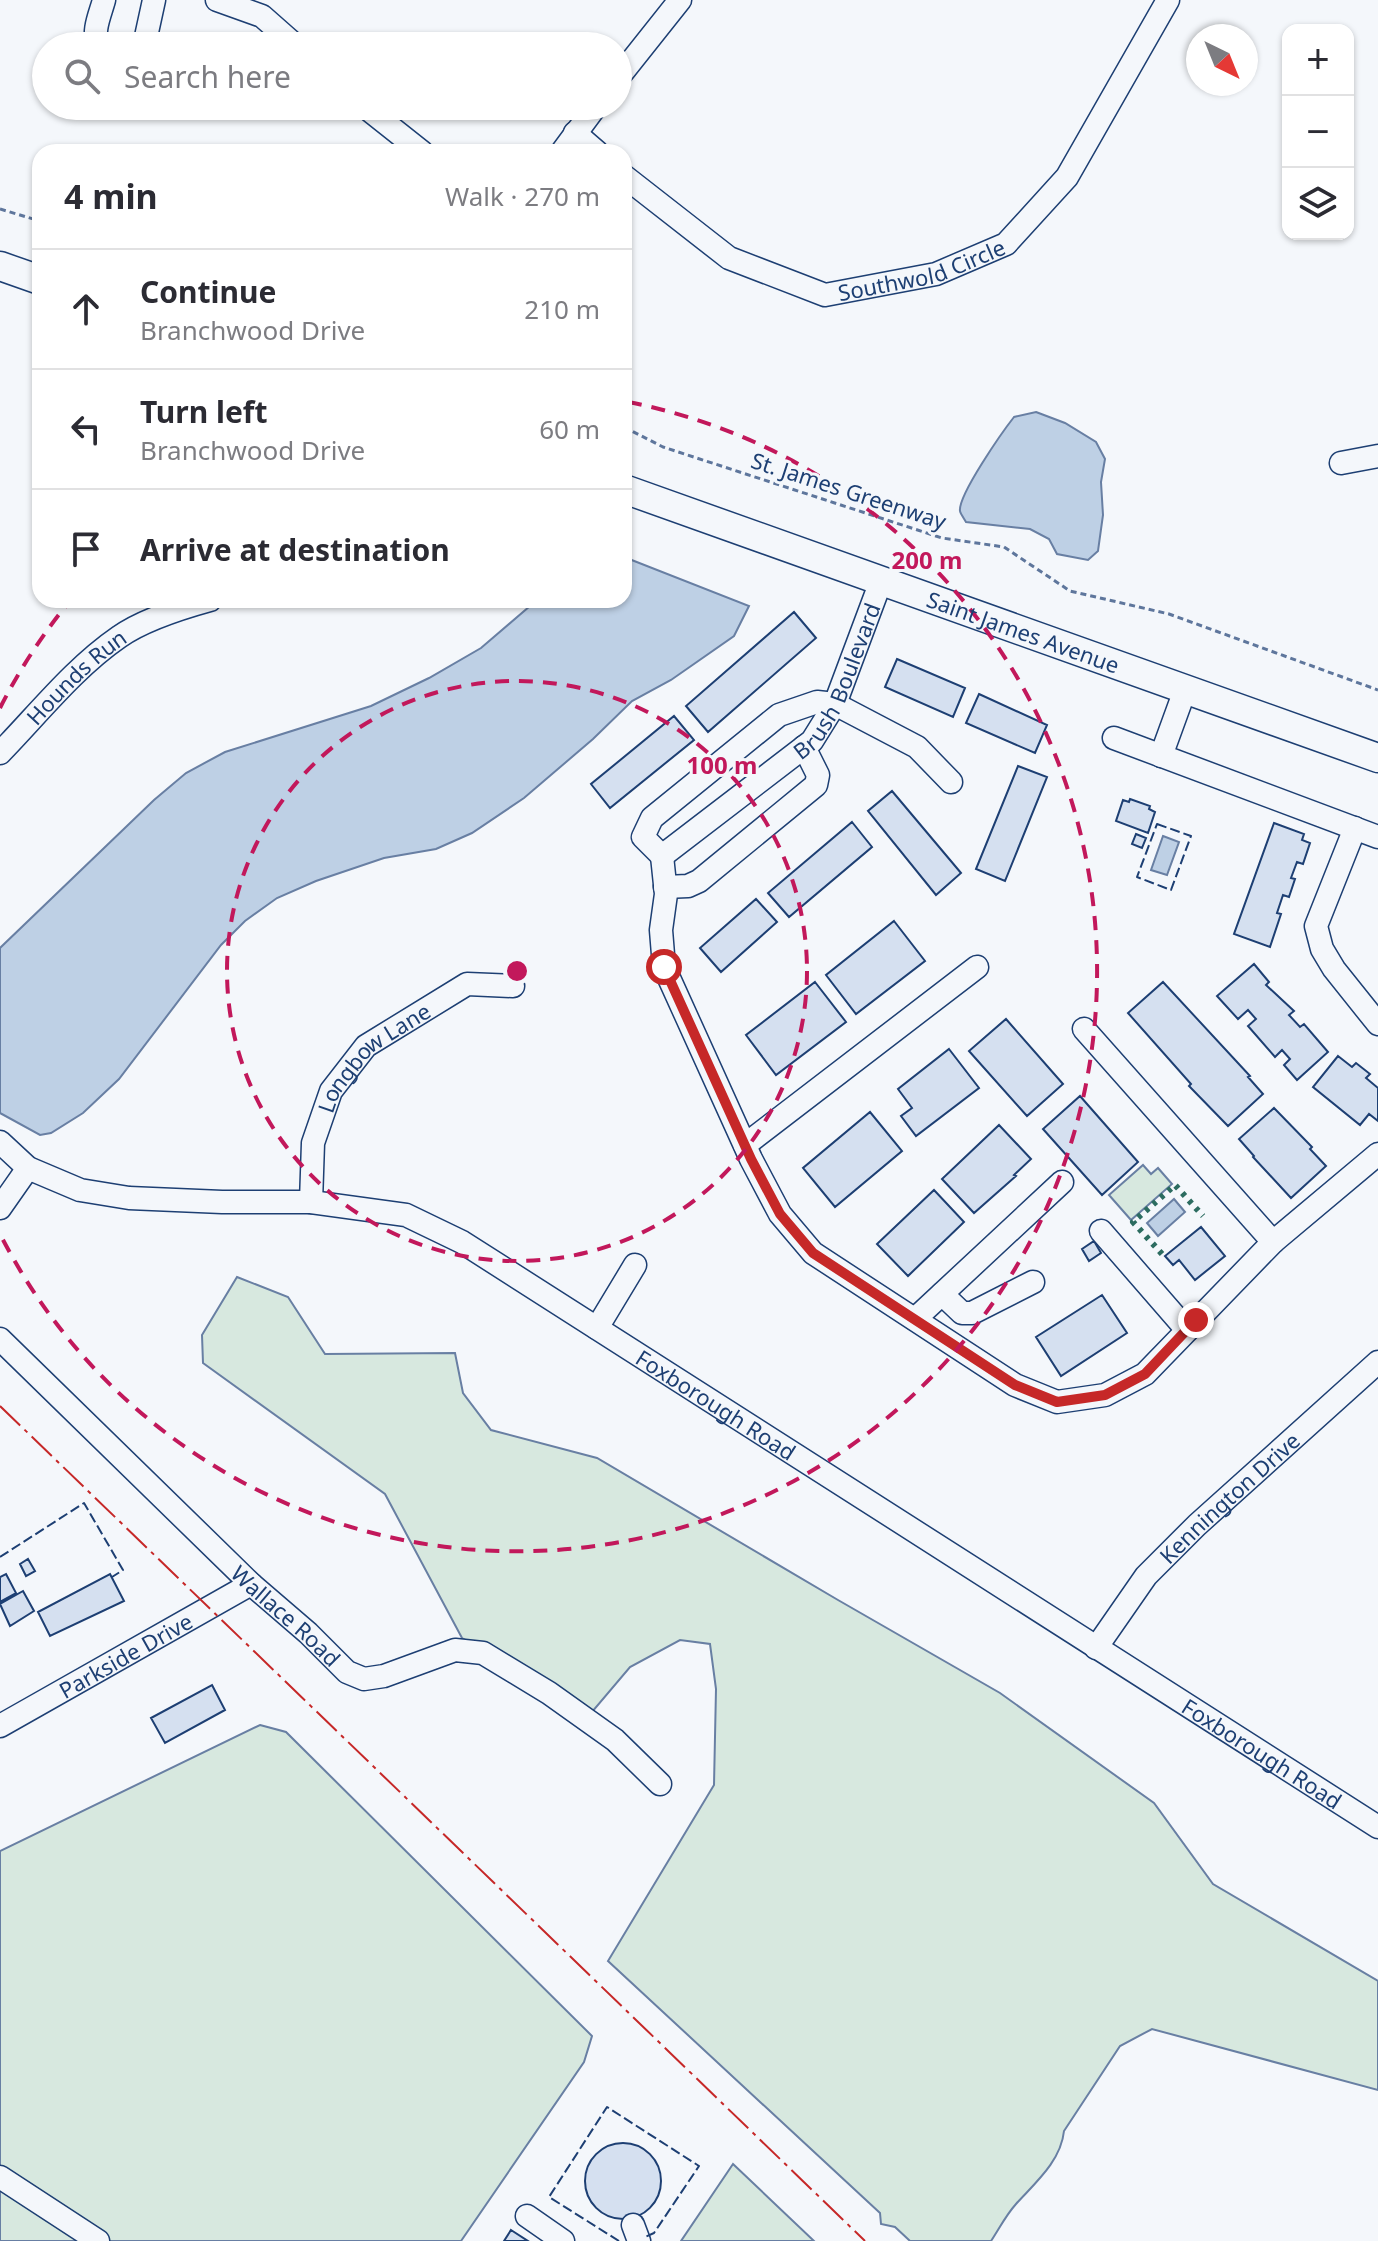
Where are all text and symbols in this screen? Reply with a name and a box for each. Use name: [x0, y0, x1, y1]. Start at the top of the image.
north arrow: [1186, 24, 1258, 96]
map controls: [1282, 24, 1354, 240]
button: +: [1282, 24, 1354, 96]
search box: [32, 32, 632, 120]
icon: search: [60, 54, 104, 98]
text: Search here: [124, 56, 291, 97]
button: −: [1282, 96, 1354, 168]
button: layers: [1282, 168, 1354, 240]
text: 4 min: [64, 173, 158, 219]
text: Walk · 270 m: [445, 178, 600, 214]
street label: Southwold Circle: [835, 231, 1009, 307]
text: Continue: [140, 271, 276, 312]
icon: ahead: [64, 287, 108, 331]
text: 210 m: [524, 291, 600, 327]
text: Branchwood Drive: [140, 312, 365, 348]
text: Turn left: [140, 391, 268, 432]
icon: left: [64, 407, 108, 451]
text: 60 m: [539, 411, 600, 447]
text: Branchwood Drive: [140, 432, 365, 468]
street label: St. James Greenway: [748, 444, 951, 536]
icon: arrive: [64, 527, 108, 571]
text: Arrive at destination: [140, 529, 450, 570]
text: 200 m: [892, 543, 962, 576]
street label: Saint James Avenue: [923, 583, 1124, 680]
street label: Brush Boulevard: [786, 598, 887, 766]
street label: Hounds Run: [19, 622, 132, 731]
text: 100 m: [687, 748, 757, 781]
route start: [646, 949, 682, 985]
centre of rings: [503, 957, 531, 985]
street label: Longbow Lane: [310, 995, 436, 1116]
route end: [1178, 1302, 1214, 1338]
street label: Foxborough Road: [630, 1342, 802, 1466]
street label: Kennington Drive: [1152, 1425, 1306, 1570]
street label: Wallace Road: [225, 1558, 348, 1673]
street label: Parkside Drive: [53, 1605, 198, 1705]
street label: Foxborough Road: [1177, 1691, 1348, 1815]

